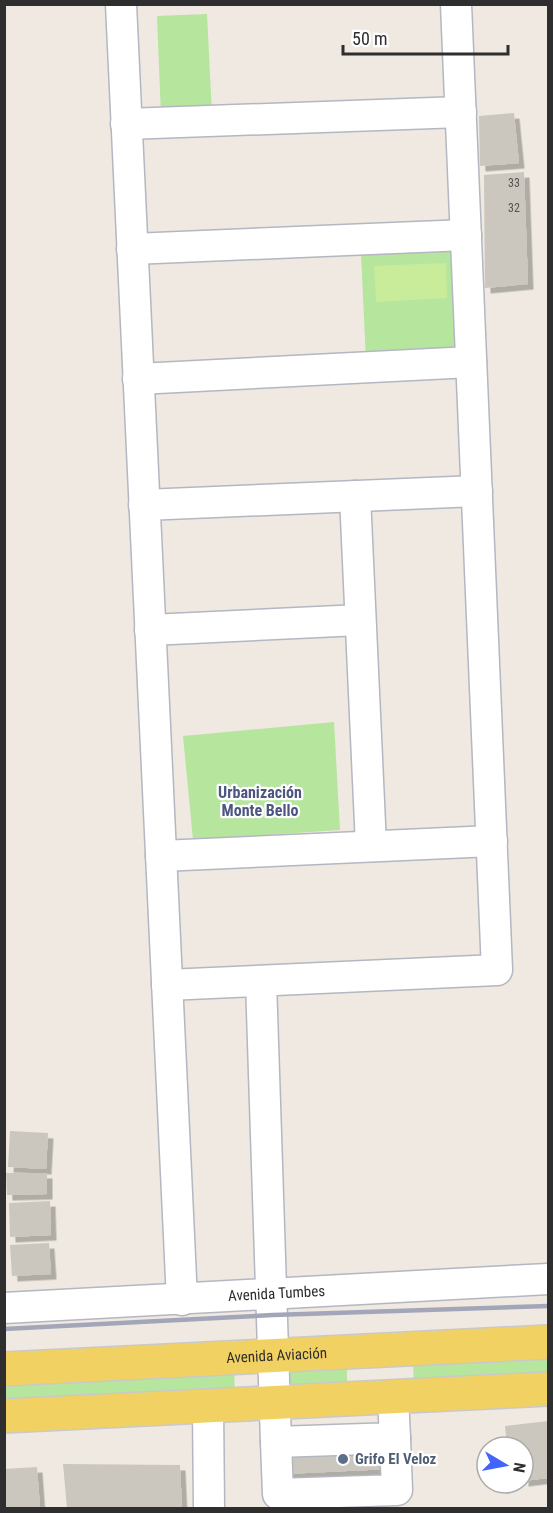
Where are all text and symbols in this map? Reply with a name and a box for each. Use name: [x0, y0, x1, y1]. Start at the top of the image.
scale bar: [343, 18, 508, 56]
text: 50 m: [352, 28, 387, 49]
house number: 33: [508, 176, 520, 190]
house number: 32: [508, 201, 520, 215]
district label: Urbanización Monte Bello: [218, 783, 302, 820]
street label: Avenida Tumbes: [228, 1282, 326, 1305]
street label: Avenida Aviación: [226, 1344, 328, 1367]
north arrow: [475, 1435, 535, 1495]
place label: Grifo El Veloz: [355, 1450, 437, 1468]
marker: Grifo El Veloz: [336, 1452, 350, 1466]
text: N: [509, 1461, 529, 1474]

